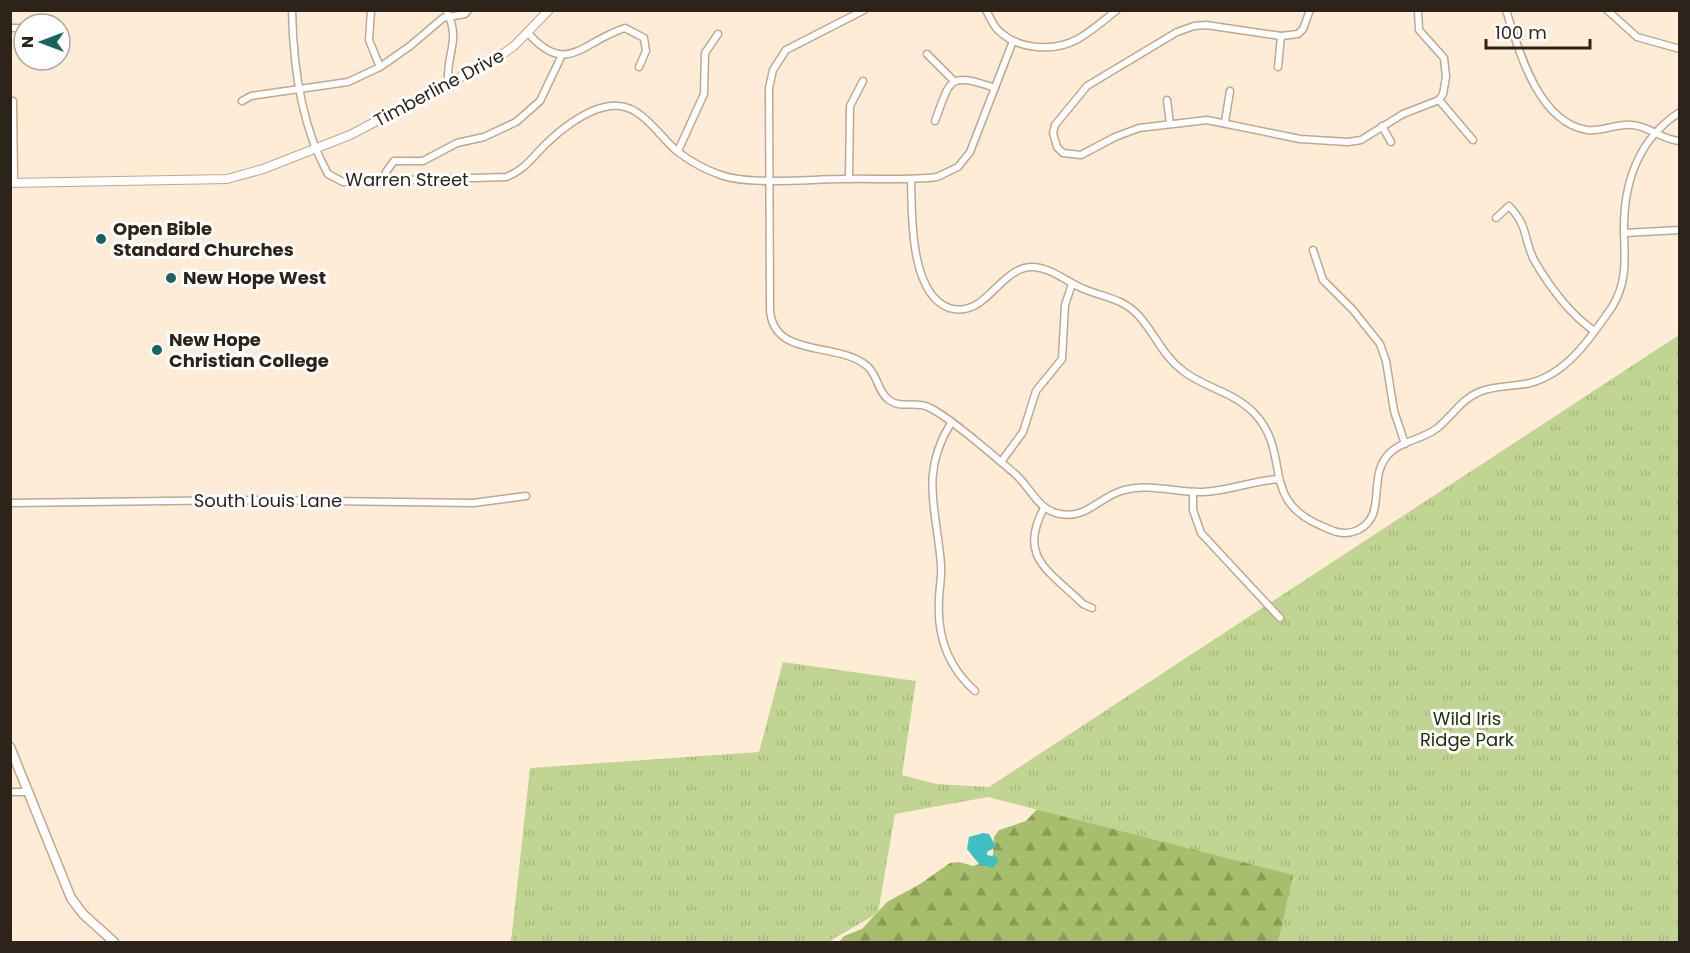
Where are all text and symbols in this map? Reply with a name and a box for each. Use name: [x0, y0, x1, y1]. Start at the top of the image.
north arrow: [12, 12, 72, 72]
scale bar: [1486, 12, 1590, 50]
text: 100 m: [1495, 20, 1547, 45]
text: N: [16, 36, 39, 48]
street label: Timberline Drive: [369, 43, 508, 132]
street label: Warren Street: [345, 167, 469, 192]
place label: Open Bible Standard Churches: [113, 216, 294, 262]
marker: Open Bible Standard Churches: [94, 232, 108, 246]
place label: New Hope West: [183, 265, 326, 290]
marker: New Hope West: [164, 271, 178, 285]
place label: New Hope Christian College: [169, 327, 329, 373]
marker: New Hope Christian College: [150, 343, 164, 357]
street label: South Louis Lane: [194, 488, 342, 513]
park label: Wild Iris Ridge Park: [1420, 706, 1515, 752]

